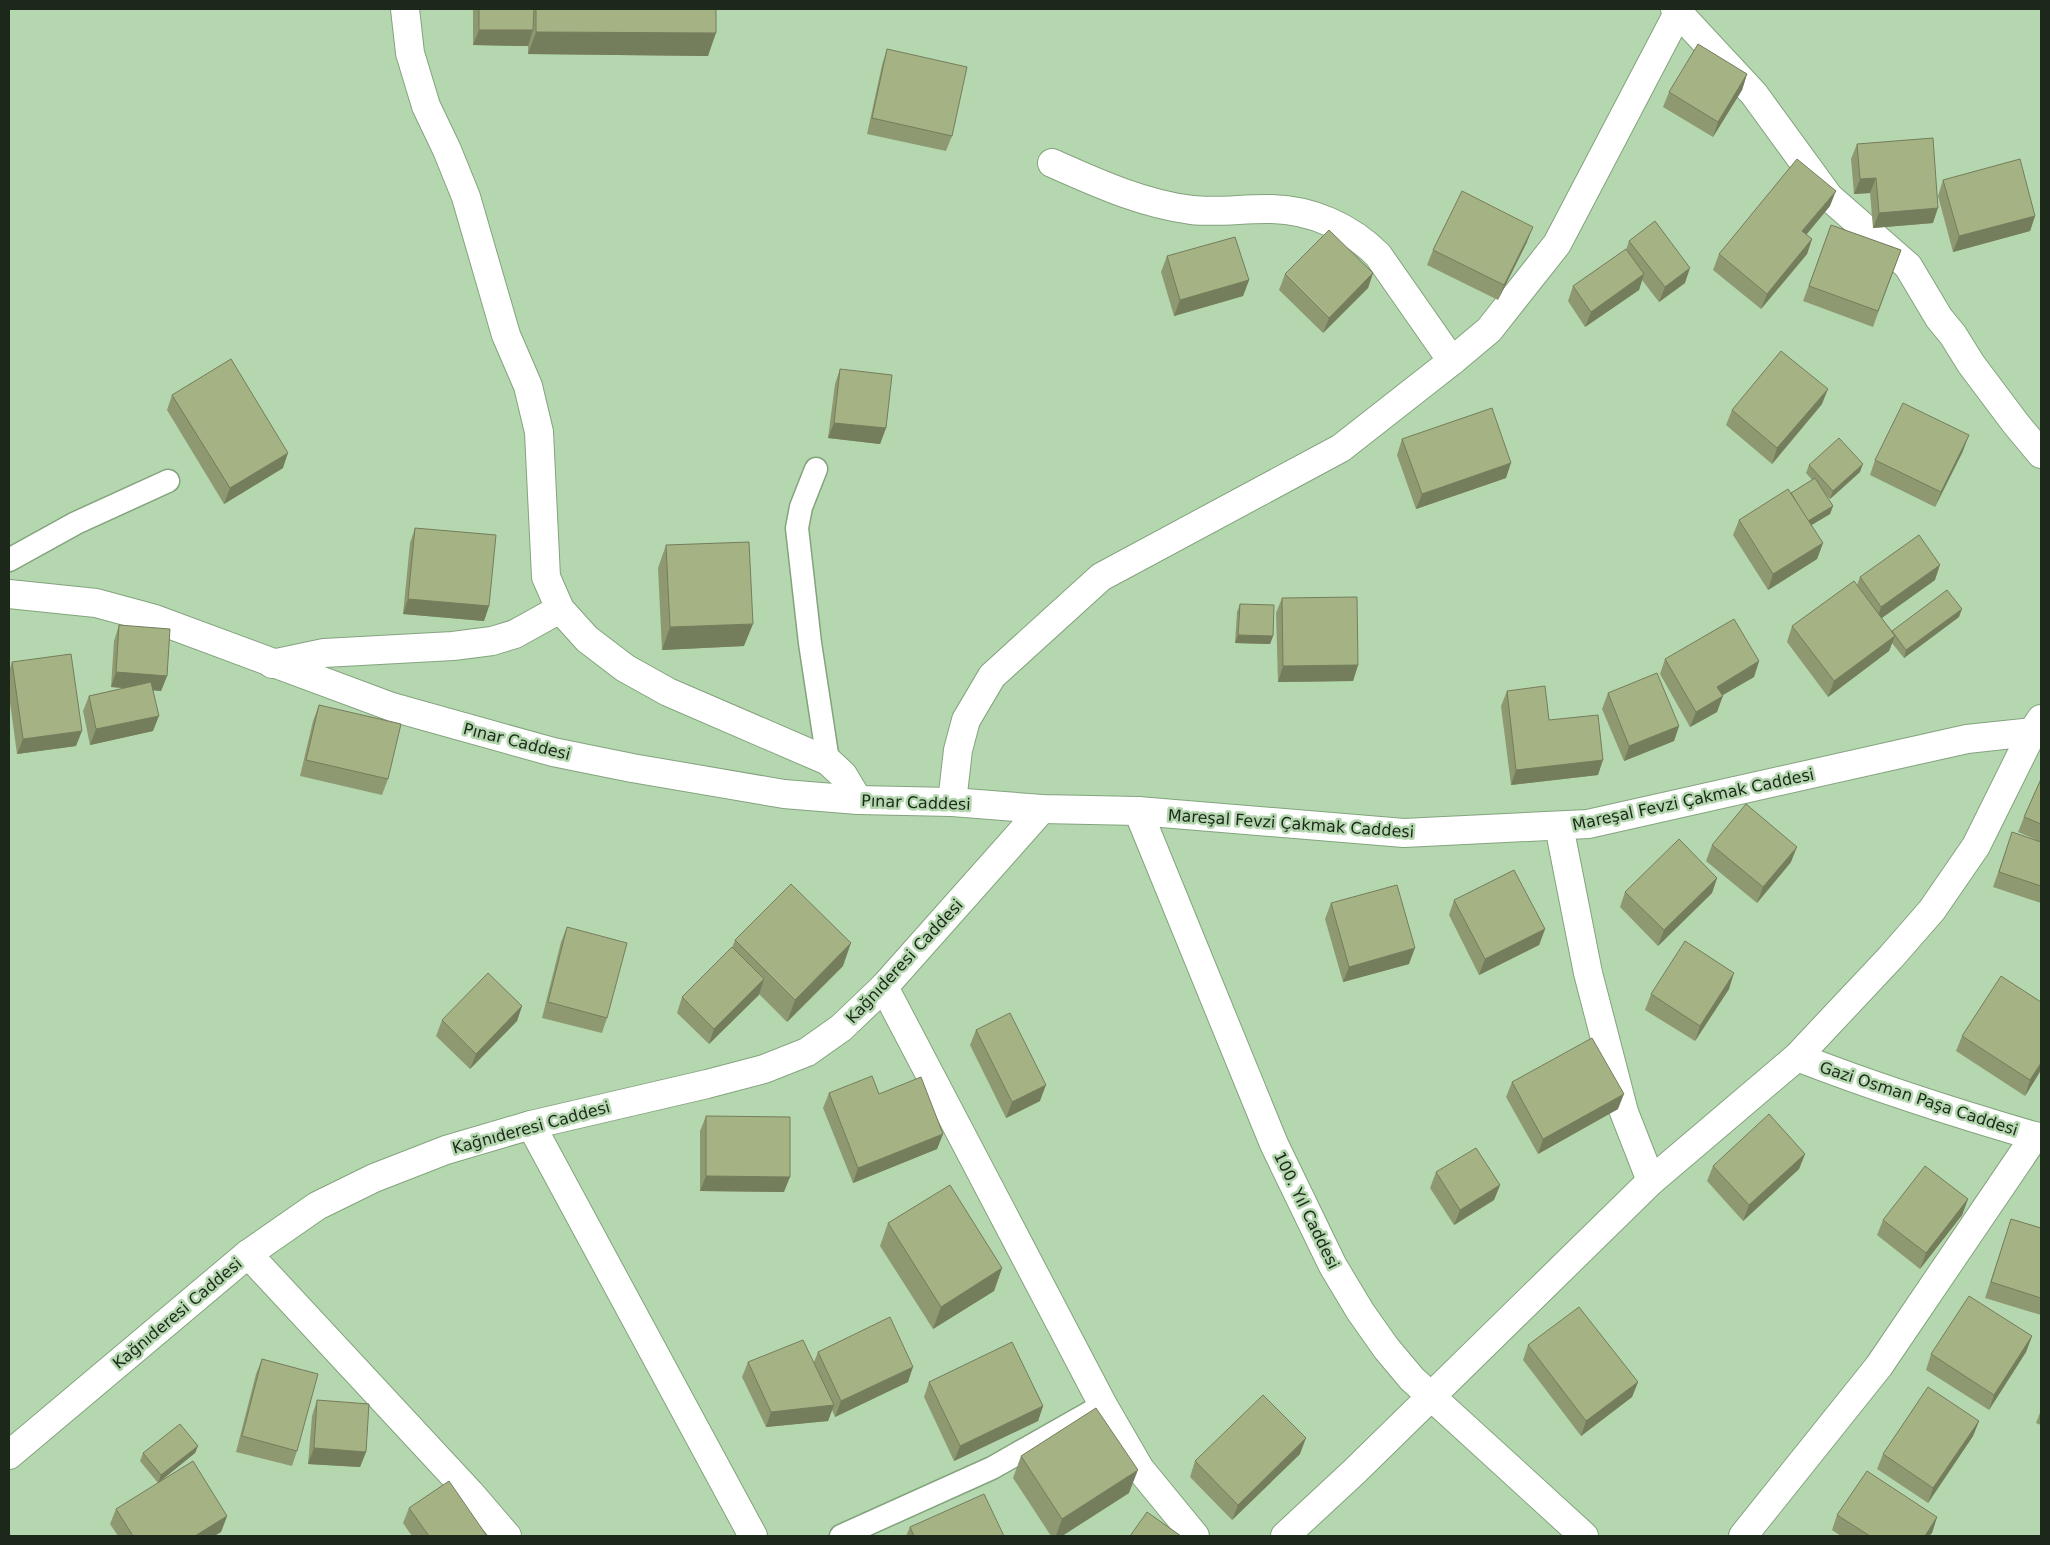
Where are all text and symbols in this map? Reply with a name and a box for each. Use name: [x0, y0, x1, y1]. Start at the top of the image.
street label: Pınar Caddesi: [461, 719, 572, 764]
street label: Mareşal Fevzi Çakmak Caddesi: [1570, 765, 1816, 834]
street label: Pınar Caddesi: [861, 791, 971, 814]
street label: Mareşal Fevzi Çakmak Caddesi: [1167, 805, 1415, 842]
street label: Kağnıderesi Caddesi: [842, 895, 967, 1027]
street label: Gazi Osman Paşa Caddesi: [1817, 1057, 2020, 1140]
street label: Kağnıderesi Caddesi: [450, 1097, 612, 1158]
street label: 100. Yıl Caddesi: [1270, 1148, 1343, 1272]
street label: Kağnıderesi Caddesi: [109, 1254, 246, 1373]

